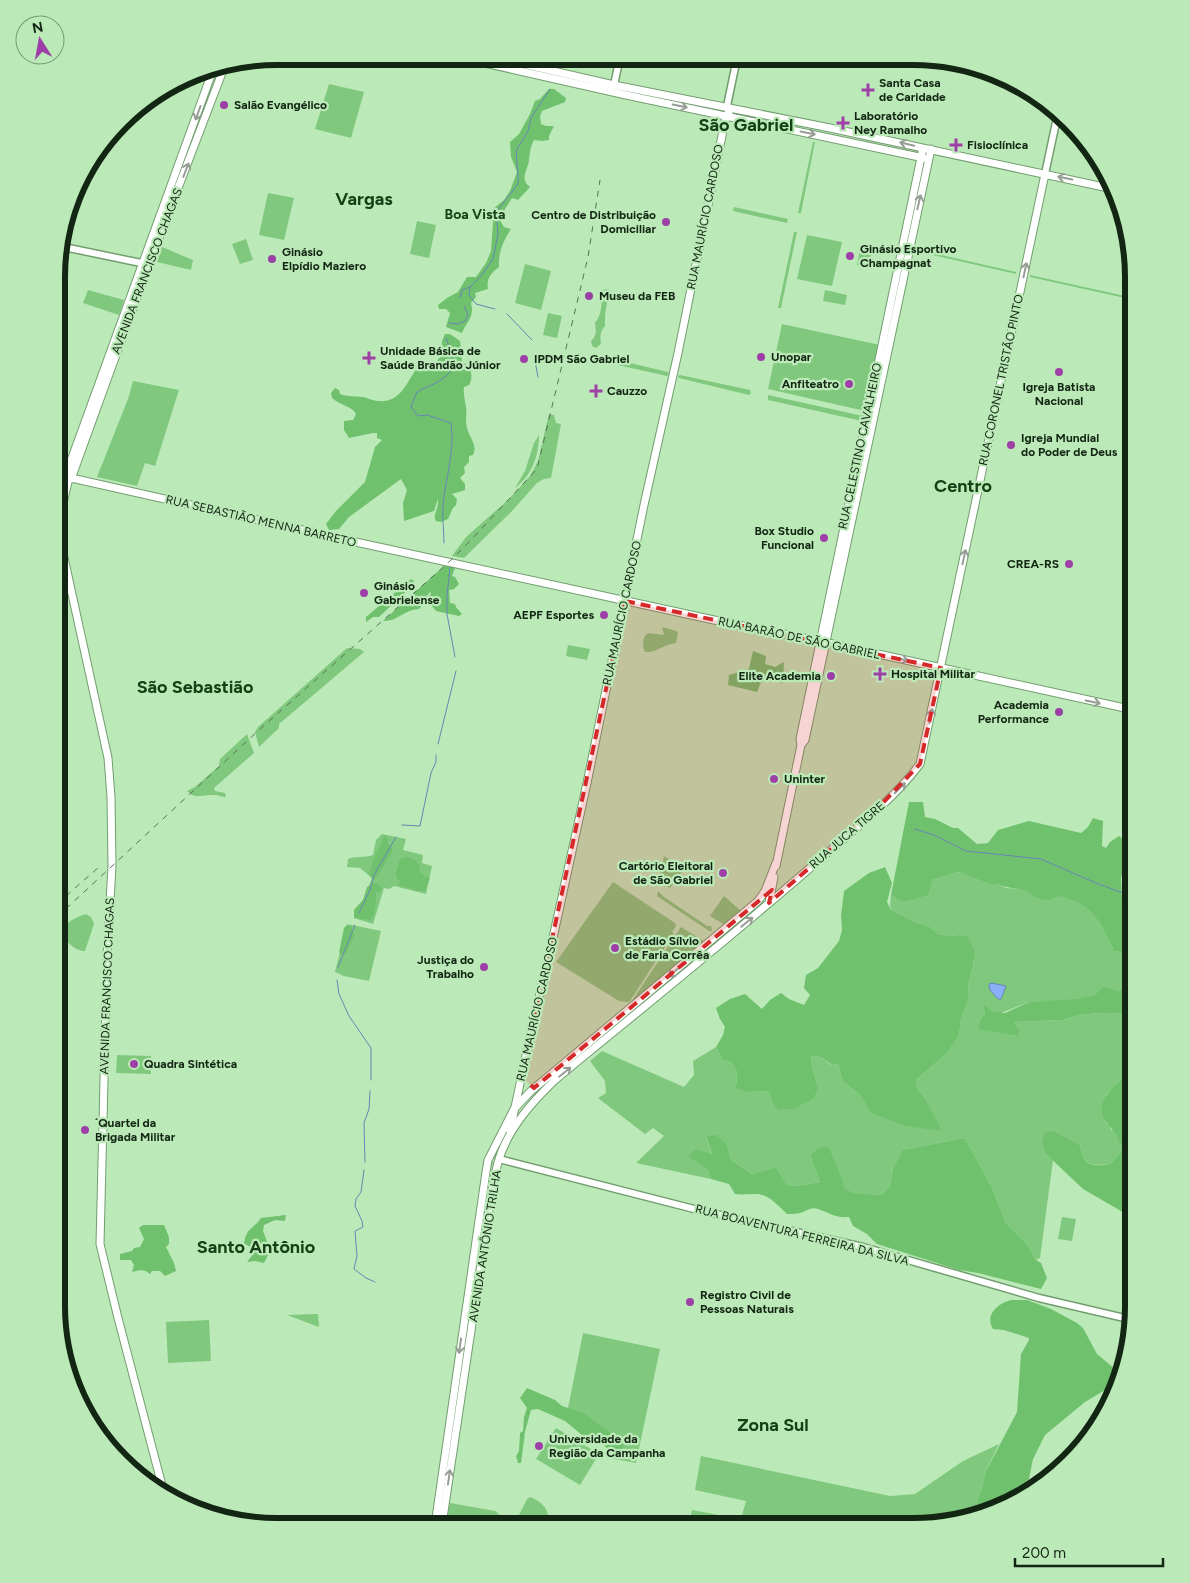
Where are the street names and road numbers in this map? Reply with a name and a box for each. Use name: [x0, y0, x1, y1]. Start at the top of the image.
street label: RUA MAURÍCIO CARDOSO: [684, 143, 726, 291]
street label: AVENIDA FRANCISCO CHAGAS: [109, 186, 185, 356]
street label: RUA CORONEL TRISTÃO PINTO: [976, 293, 1026, 467]
street label: RUA CELESTINO CAVALHEIRO: [836, 362, 884, 530]
street label: RUA SEBASTIÃO MENNA BARRETO: [164, 492, 358, 550]
street label: RUA MAURÍCIO CARDOSO: [600, 539, 644, 687]
street label: RUA BARÃO DE SÃO GABRIEL: [717, 614, 882, 662]
street label: RUA JUCA TIGRE: [807, 799, 887, 871]
street label: AVENIDA FRANCISCO CHAGAS: [97, 898, 117, 1074]
street label: RUA MAURÍCIO CARDOSO: [514, 936, 560, 1082]
street label: AVENIDA ANTÔNIO TRILHA: [466, 1169, 504, 1323]
street label: RUA BOAVENTURA FERREIRA DA SILVA: [694, 1202, 910, 1268]

